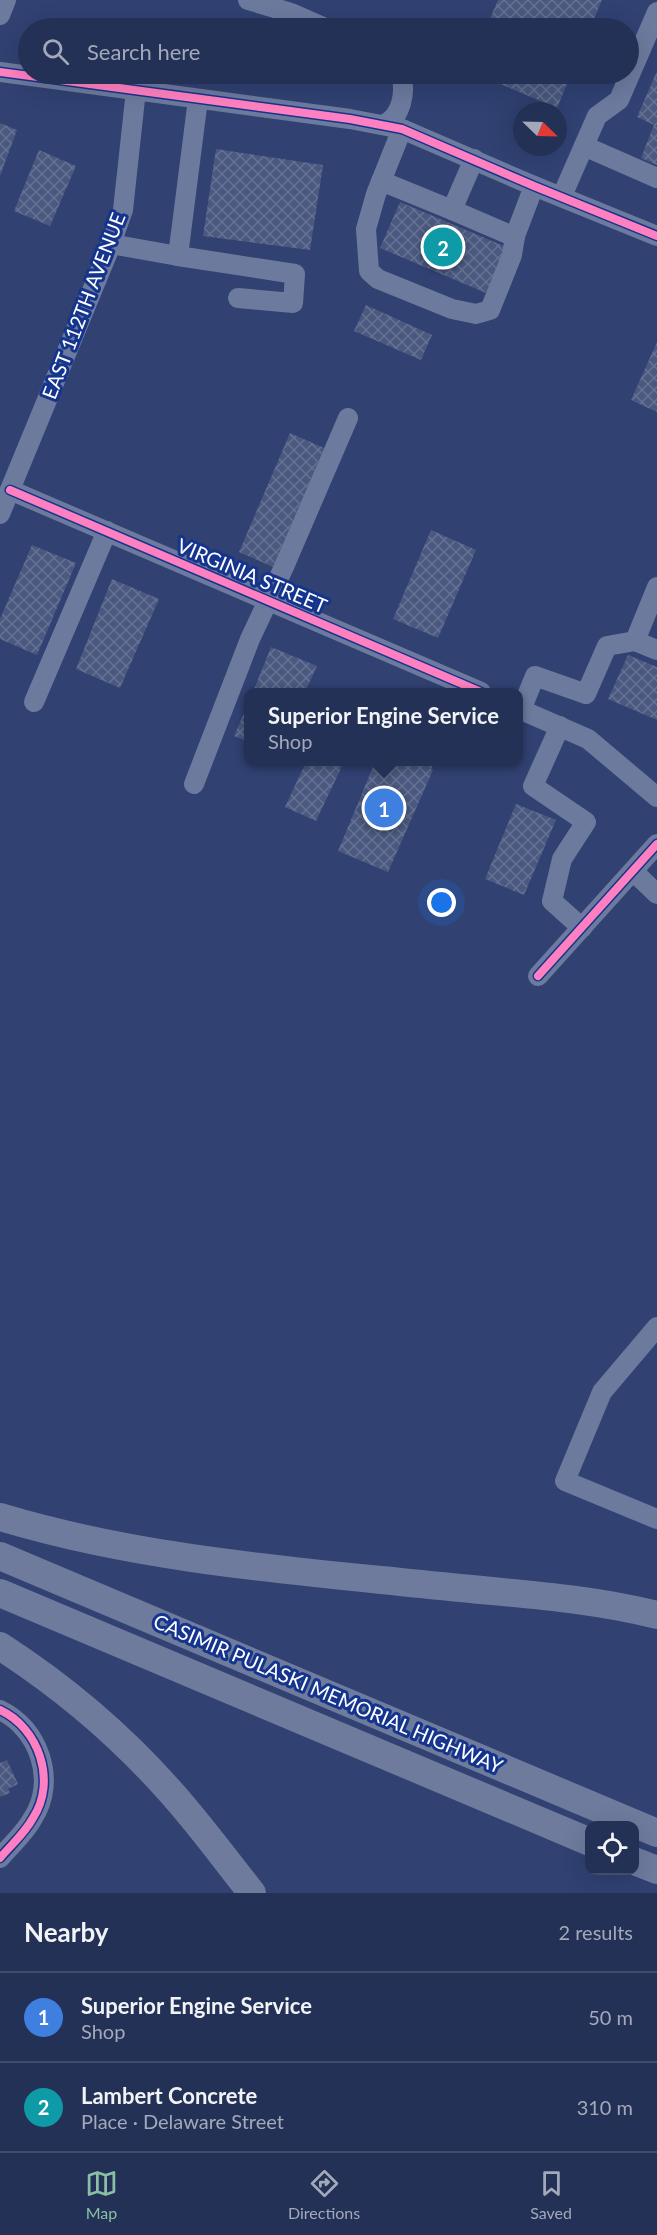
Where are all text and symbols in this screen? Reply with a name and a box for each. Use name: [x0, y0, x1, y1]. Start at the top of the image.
search box: [18, 18, 639, 84]
icon: search: [39, 35, 72, 68]
text: Search here: [87, 38, 200, 65]
north arrow: [513, 102, 567, 156]
street label: EAST 112TH AVENUE: [36, 209, 130, 402]
pin: 2: [424, 224, 462, 270]
street label: VIRGINIA STREET: [174, 533, 331, 618]
popup: [244, 688, 523, 766]
text: Superior Engine Service: [268, 702, 499, 729]
text: Shop: [268, 729, 312, 753]
pin: 1: [364, 786, 404, 830]
your location: [427, 888, 456, 917]
street label: CASIMIR PULASKI MEMORIAL HIGHWAY: [150, 1608, 507, 1778]
map controls: [585, 1821, 639, 1875]
button: locate: [585, 1821, 639, 1875]
text: Nearby: [24, 1916, 109, 1948]
text: 2 results: [558, 1920, 633, 1944]
text: Superior Engine Service: [81, 1992, 312, 2019]
text: 1: [38, 2005, 49, 2029]
text: 50 m: [588, 2005, 633, 2029]
text: Shop: [81, 2019, 125, 2043]
text: Lambert Concrete: [81, 2082, 257, 2109]
text: 2: [38, 2095, 49, 2119]
text: 310 m: [577, 2095, 633, 2119]
text: Place · Delaware Street: [81, 2109, 284, 2133]
tab: Map: [85, 2167, 118, 2222]
tab: Directions: [288, 2167, 360, 2222]
tab: Saved: [530, 2167, 572, 2222]

